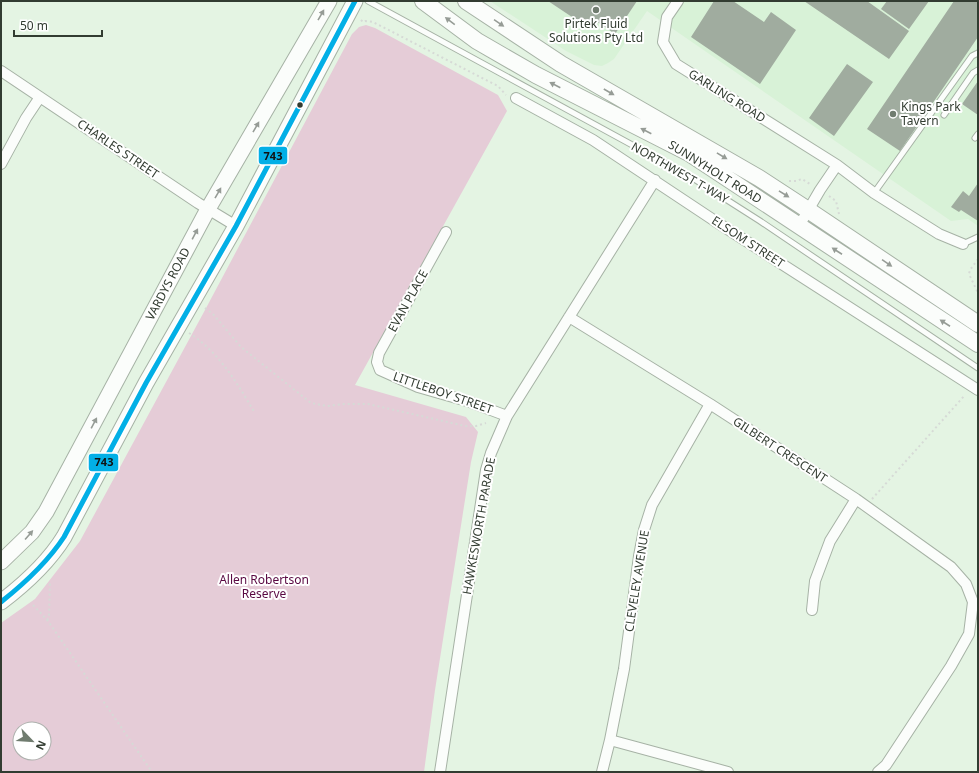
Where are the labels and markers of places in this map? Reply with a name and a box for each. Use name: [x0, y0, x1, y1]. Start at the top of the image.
marker: Pirtek Fluid Solutions Pty Ltd: [591, 5, 601, 15]
place label: Pirtek Fluid Solutions Pty Ltd: [549, 15, 643, 46]
place label: Kings Park Tavern: [901, 98, 961, 129]
unlabelled marker: [295, 100, 305, 110]
marker: Kings Park Tavern: [888, 109, 898, 119]

